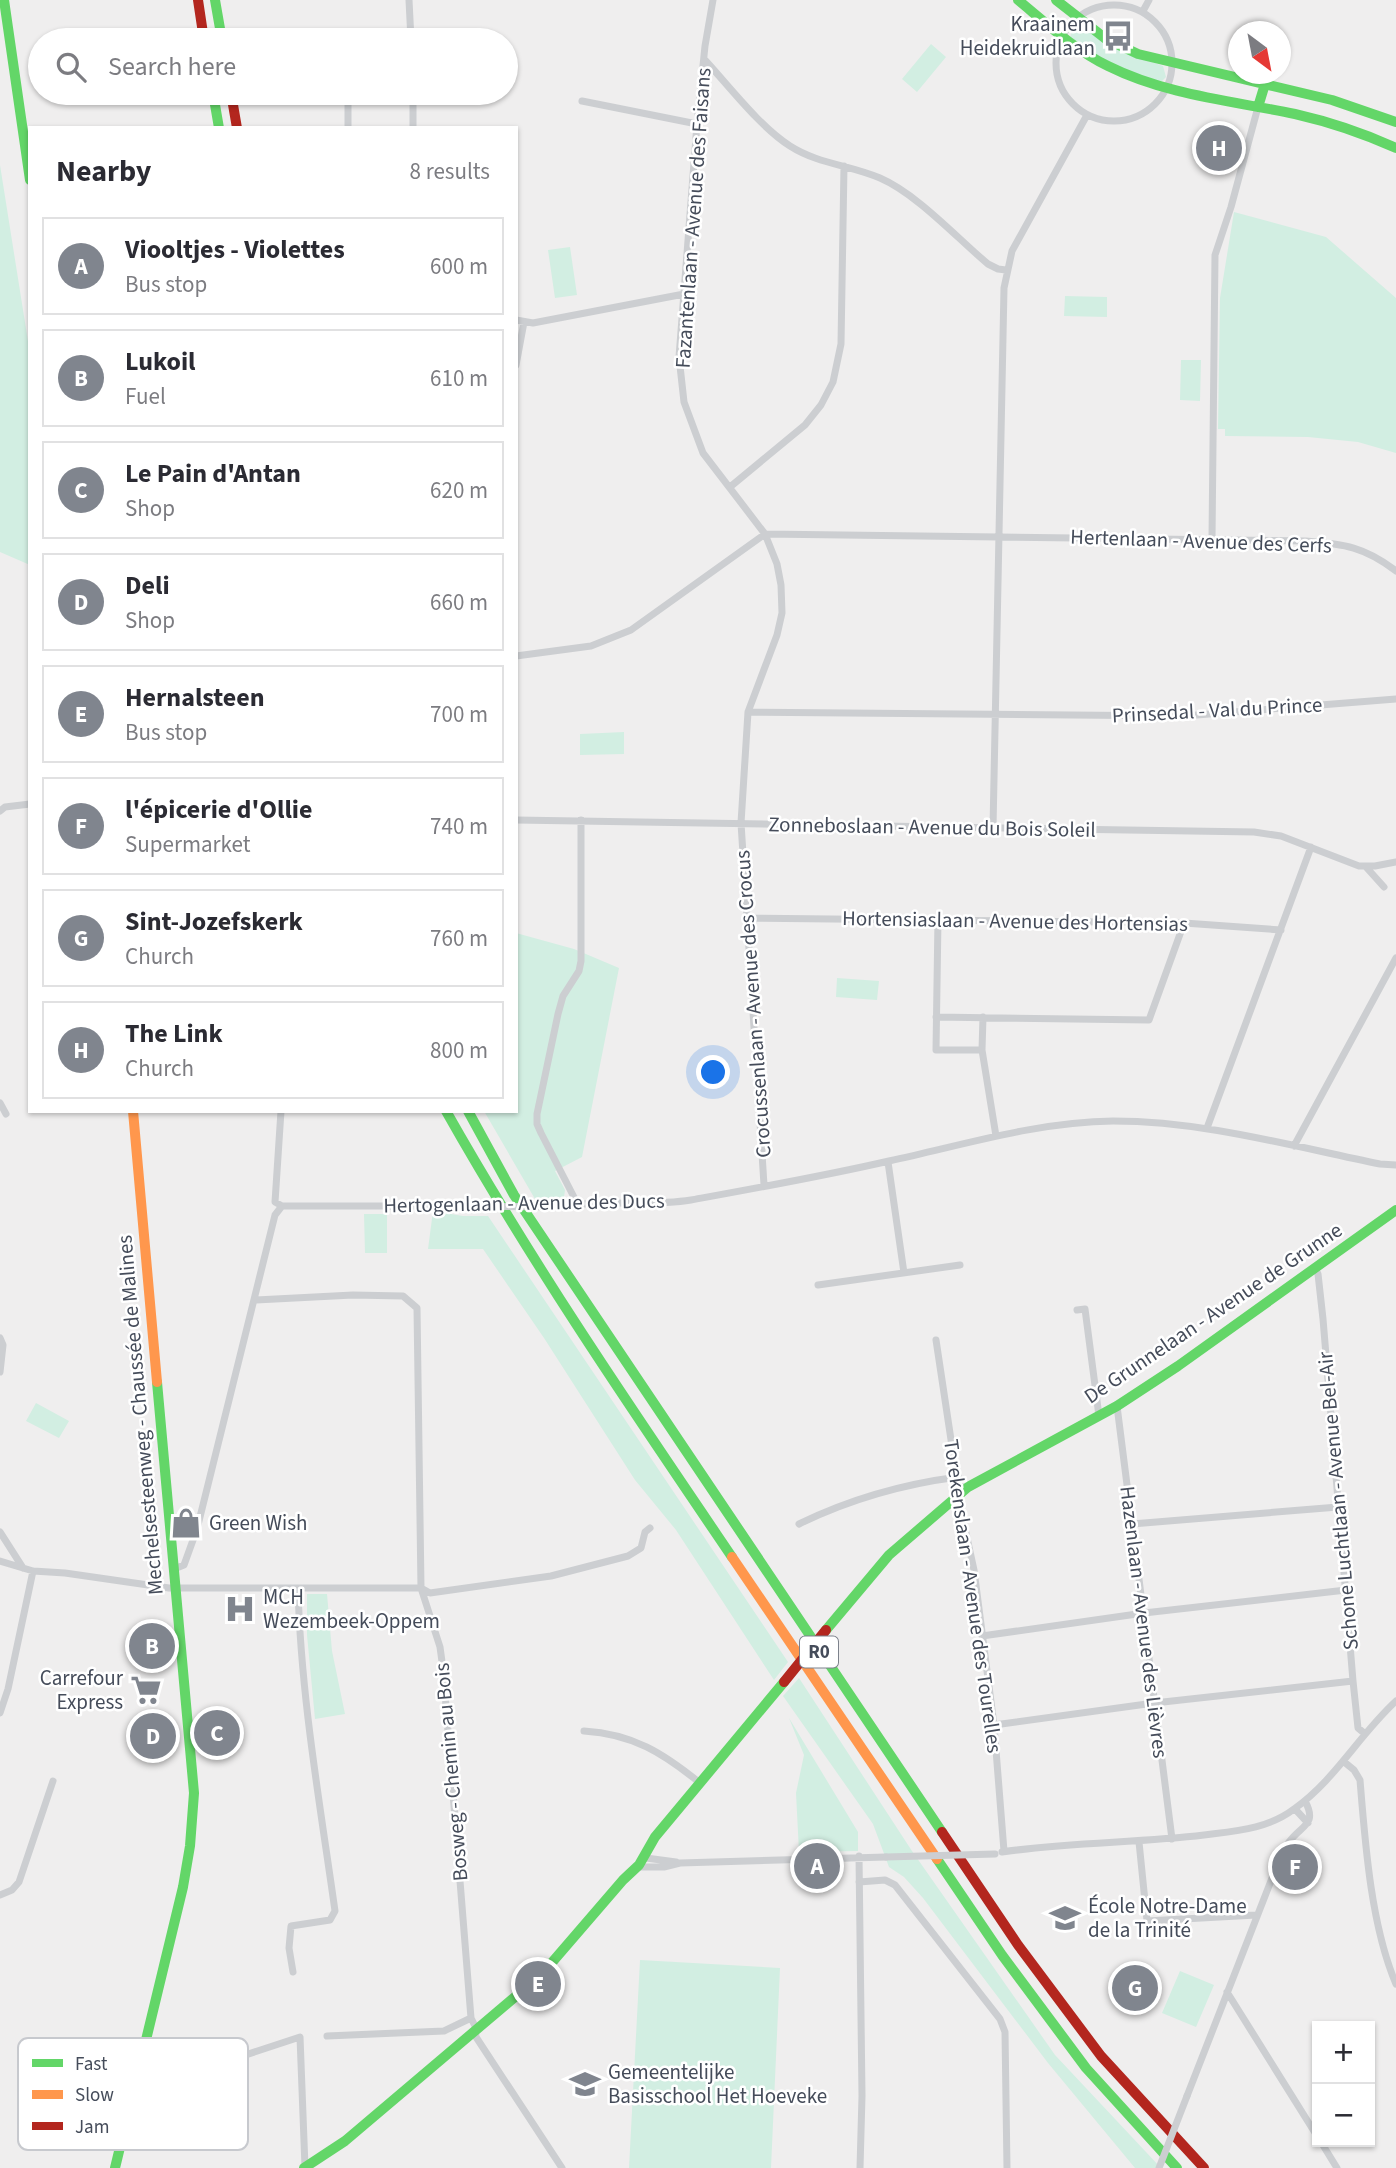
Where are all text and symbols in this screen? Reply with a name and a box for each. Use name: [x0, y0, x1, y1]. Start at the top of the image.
place label: Kraainem Heidekruidlaan: [960, 9, 1095, 63]
bus stop icon: Kraainem Heidekruidlaan: [1101, 19, 1135, 53]
north arrow: [1228, 21, 1291, 84]
search box: [28, 28, 518, 105]
icon: search: [52, 48, 90, 86]
text: Search here: [108, 48, 236, 85]
street label: Fazantenlaan - Avenue des Faisans: [668, 66, 718, 369]
pin: H: [1196, 122, 1242, 174]
text: Nearby: [56, 150, 151, 193]
text: 8 results: [410, 155, 490, 188]
text: Viooltjes - Violettes: [125, 231, 345, 268]
text: A: [74, 250, 88, 283]
text: 600 m: [430, 250, 488, 283]
text: Bus stop: [125, 268, 207, 301]
text: Lukoil: [125, 343, 196, 380]
text: B: [74, 362, 88, 395]
text: 610 m: [430, 362, 488, 395]
text: Fuel: [125, 380, 166, 413]
text: Le Pain d'Antan: [125, 455, 301, 492]
text: C: [74, 474, 88, 507]
text: 620 m: [430, 474, 488, 507]
text: Shop: [125, 492, 175, 525]
street label: Hertenlaan - Avenue des Cerfs: [1070, 521, 1332, 561]
text: Deli: [125, 567, 170, 604]
text: D: [74, 586, 88, 619]
text: 660 m: [430, 586, 488, 619]
text: Shop: [125, 604, 175, 637]
text: Hernalsteen: [125, 679, 265, 716]
street label: Prinsedal - Val du Prince: [1111, 690, 1323, 730]
text: E: [75, 698, 87, 731]
text: 700 m: [430, 698, 488, 731]
text: Bus stop: [125, 716, 207, 749]
text: l'épicerie d'Ollie: [125, 791, 313, 828]
street label: Zonneboslaan - Avenue du Bois Soleil: [768, 809, 1096, 845]
text: F: [75, 810, 87, 843]
text: 740 m: [430, 810, 488, 843]
text: Supermarket: [125, 828, 251, 861]
street label: Crocussenlaan - Avenue des Crocus: [727, 849, 779, 1159]
text: Sint-Jozefskerk: [125, 903, 303, 940]
street label: Hortensiaslaan - Avenue des Hortensias: [842, 903, 1188, 939]
text: G: [74, 922, 88, 955]
text: 760 m: [430, 922, 488, 955]
text: Church: [125, 940, 194, 973]
text: The Link: [125, 1015, 223, 1052]
text: H: [73, 1034, 89, 1067]
text: 800 m: [430, 1034, 488, 1067]
text: Church: [125, 1052, 194, 1085]
your location: [696, 1055, 730, 1089]
street label: Hertogenlaan - Avenue des Ducs: [383, 1186, 665, 1220]
street label: De Grunnelaan - Avenue de Grunne: [1078, 1215, 1348, 1411]
street label: Mechelsesteenweg - Chaussée de Malines: [109, 1234, 171, 1596]
street label: Schone Luchtlaan - Avenue Bel-Air: [1310, 1350, 1366, 1652]
street label: Torekenslaan - Avenue des Tourelles: [936, 1437, 1010, 1755]
street label: Hazenlaan - Avenue des Lièvres: [1112, 1484, 1176, 1760]
shop icon: Green Wish: [169, 1506, 203, 1540]
place label: Green Wish: [209, 1508, 307, 1538]
place label: MCH Wezembeek-Oppem: [263, 1582, 440, 1636]
hospital icon: MCH Wezembeek-Oppem: [223, 1592, 257, 1626]
pin: B: [129, 1620, 175, 1672]
road number: R0: [800, 1636, 838, 1668]
street label: Bosweg - Chemin au Bois: [426, 1661, 475, 1883]
place label: Carrefour Express: [40, 1663, 124, 1717]
supermarket icon: Carrefour Express: [129, 1673, 163, 1707]
pin: C: [194, 1707, 240, 1759]
pin: D: [130, 1710, 176, 1762]
pin: A: [794, 1840, 840, 1892]
pin: F: [1272, 1841, 1318, 1893]
place label: École Notre-Dame de la Trinité: [1088, 1891, 1247, 1945]
school or university icon: École Notre-Dame de la Trinité: [1048, 1901, 1082, 1935]
pin: E: [515, 1958, 561, 2010]
pin: G: [1112, 1962, 1158, 2014]
map controls: [1312, 2021, 1375, 2147]
button: +: [1312, 2021, 1375, 2084]
legend: [18, 2038, 248, 2150]
text: Fast: [75, 2051, 108, 2078]
place label: Gemeentelijke Basisschool Het Hoeveke: [608, 2057, 827, 2111]
school or university icon: Gemeentelijke Basisschool Het Hoeveke: [568, 2067, 602, 2101]
text: Slow: [75, 2082, 114, 2109]
button: −: [1312, 2084, 1375, 2147]
text: Jam: [75, 2114, 109, 2141]

